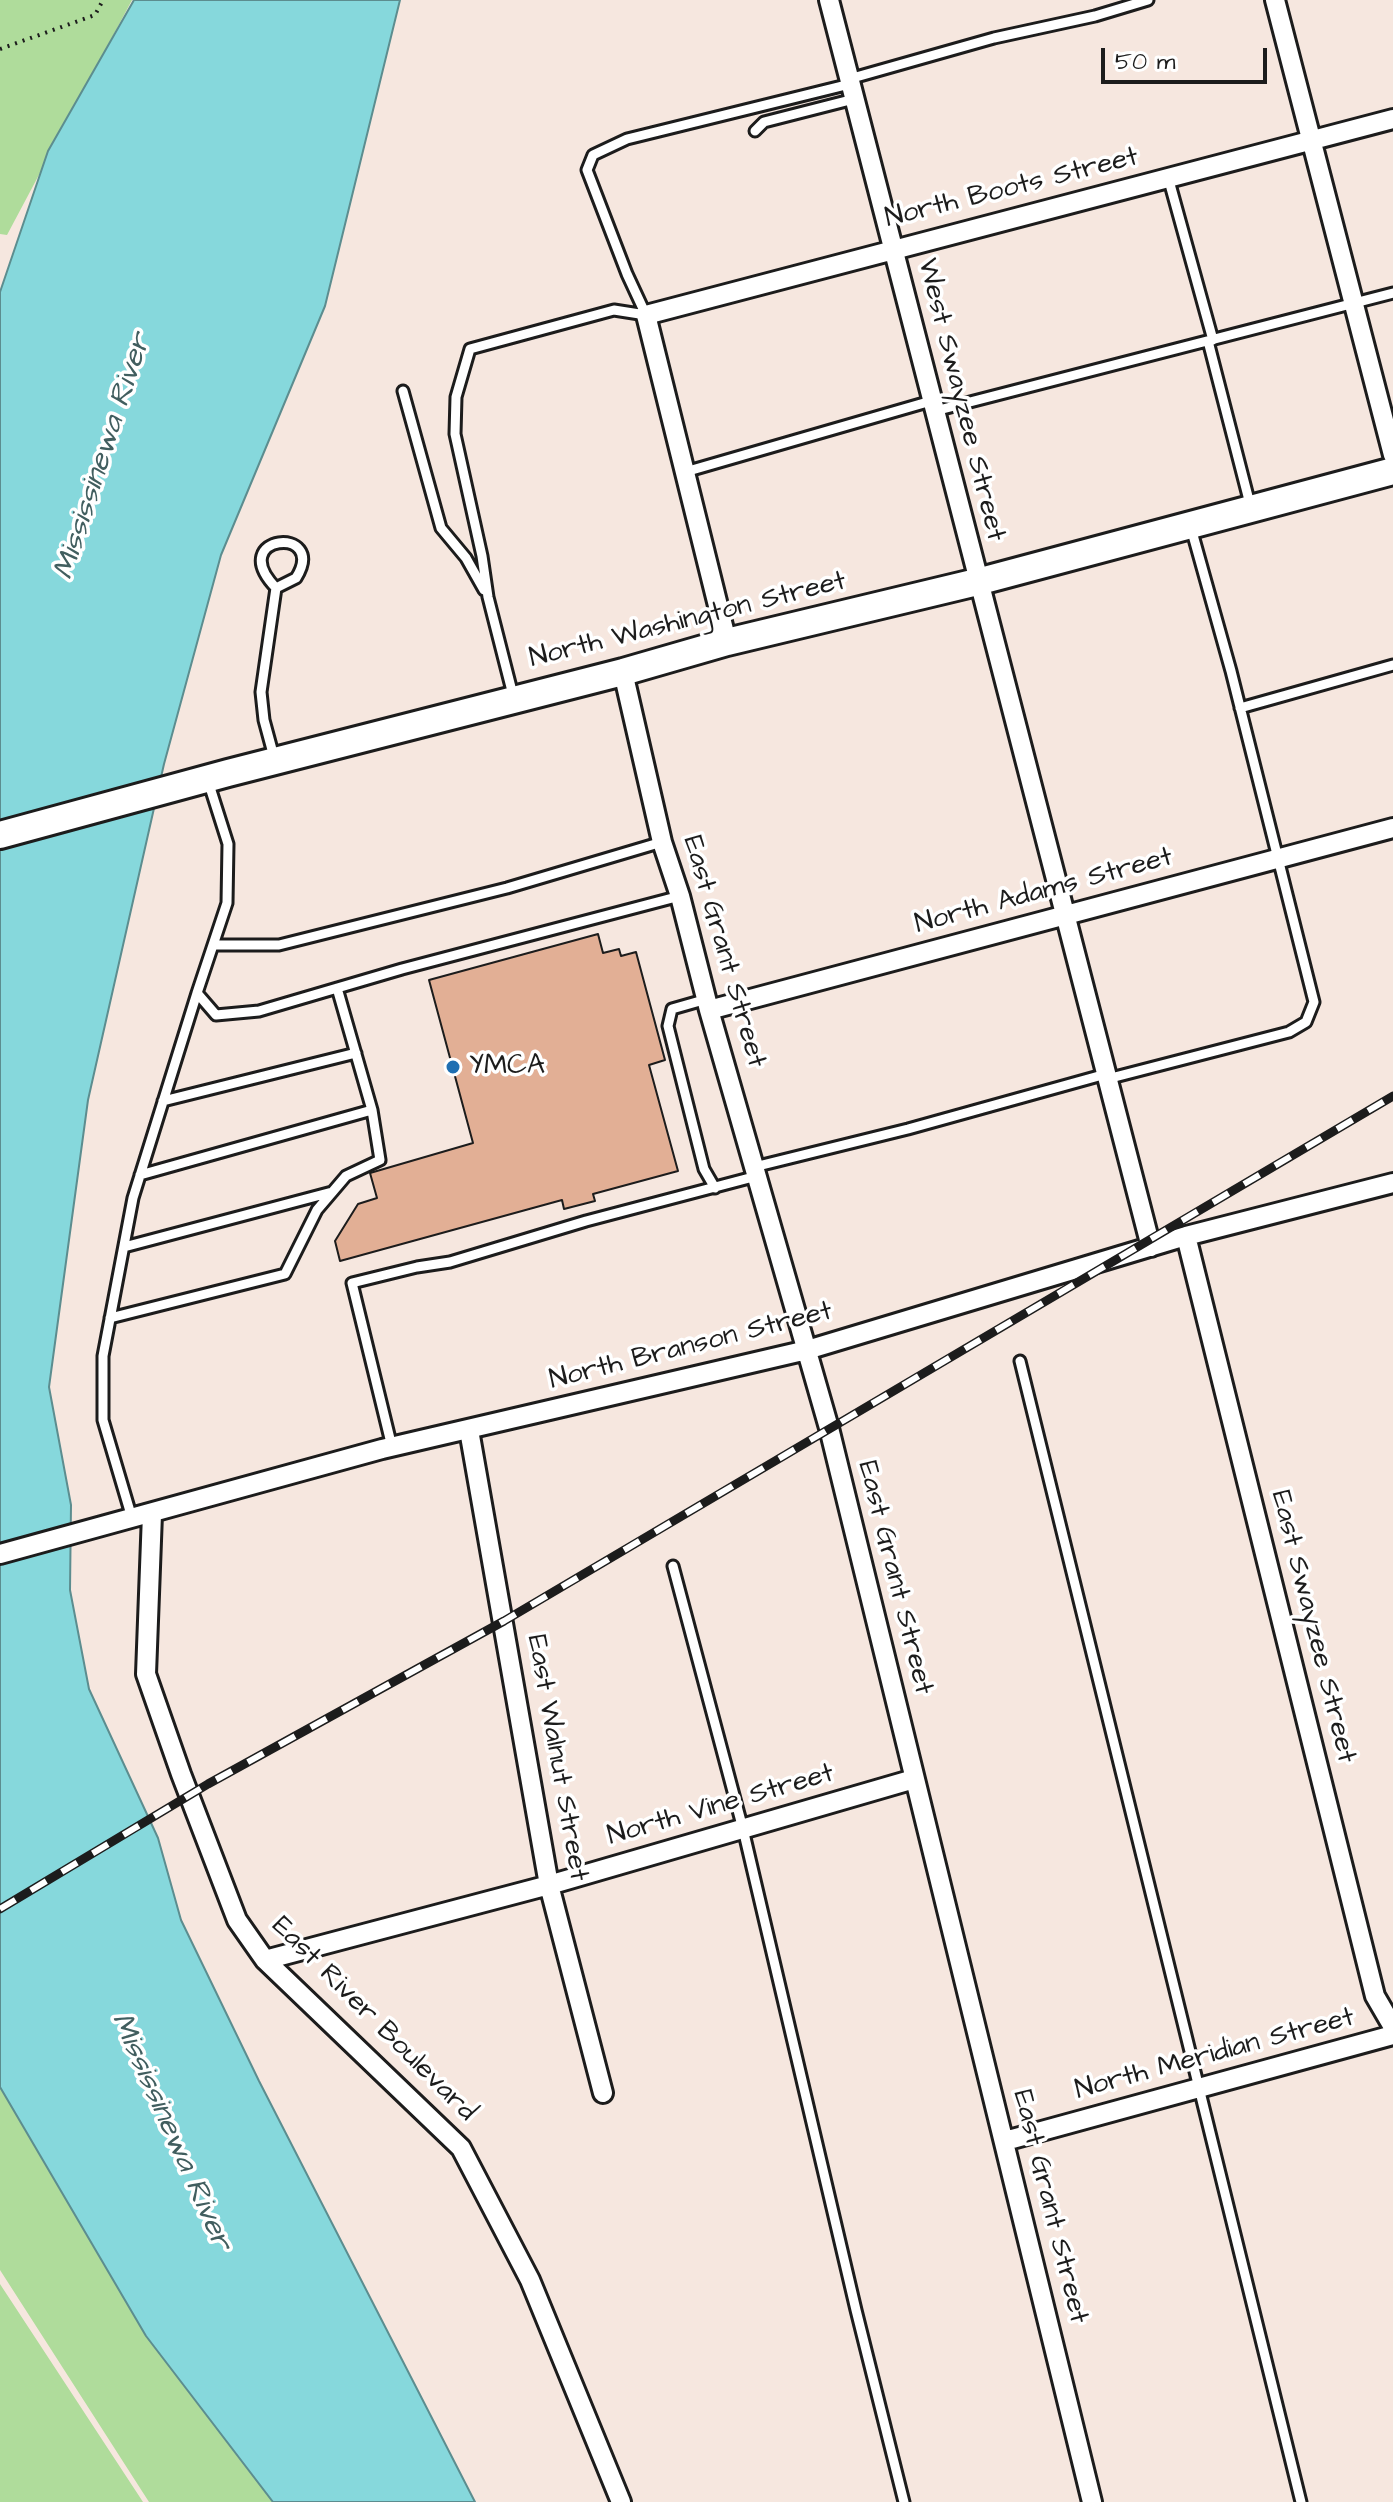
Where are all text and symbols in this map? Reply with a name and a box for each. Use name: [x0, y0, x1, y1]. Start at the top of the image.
scale bar: [1105, 32, 1271, 82]
text: 50 m: [1115, 45, 1175, 79]
street label: North Boots Street: [882, 141, 1142, 237]
street label: West Swayzee Street: [909, 255, 1011, 545]
water label: Mississinewa River: [47, 330, 161, 584]
street label: North Washington Street: [526, 565, 850, 677]
street label: East Grant Street: [674, 832, 772, 1072]
street label: North Adams Street: [912, 841, 1176, 943]
place label: YMCA: [469, 1050, 545, 1084]
marker: YMCA: [444, 1058, 462, 1076]
street label: North Branson Street: [546, 1296, 836, 1398]
street label: East Grant Street: [849, 1458, 939, 1698]
street label: East Swayzee Street: [1262, 1487, 1362, 1767]
street label: East Walnut Street: [518, 1632, 594, 1884]
street label: North Vine Street: [604, 1758, 838, 1854]
street label: East River Boulevard: [264, 1911, 482, 2129]
street label: North Meridian Street: [1072, 2002, 1358, 2108]
water label: Mississinewa River: [102, 2008, 238, 2256]
street label: East Grant Street: [1004, 2087, 1094, 2327]

